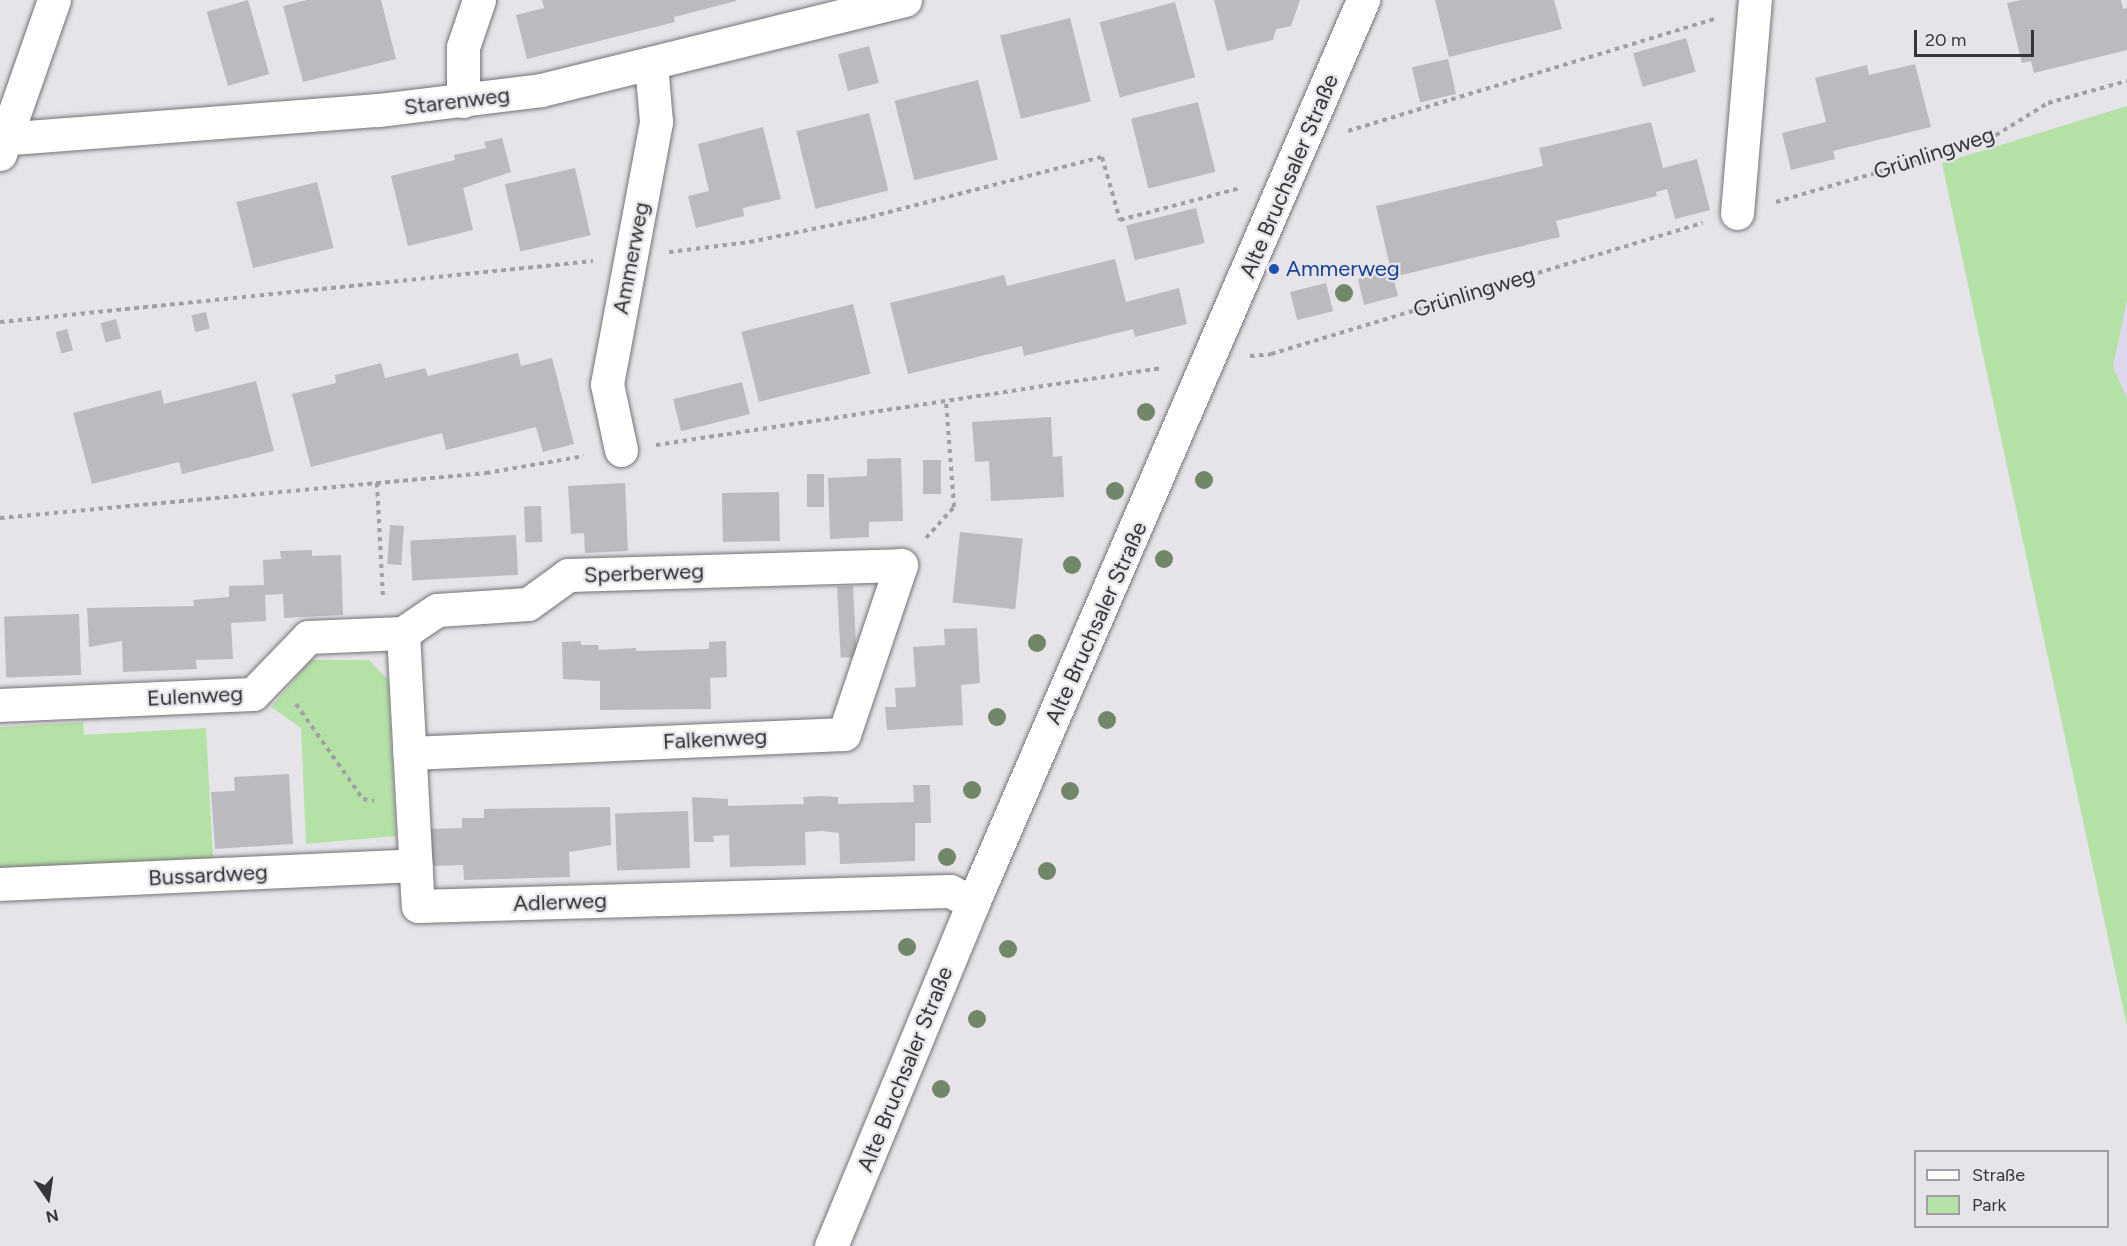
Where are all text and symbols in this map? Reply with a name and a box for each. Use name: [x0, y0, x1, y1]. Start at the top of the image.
scale bar: [1917, 18, 2037, 56]
text: 20 m: [1925, 29, 1966, 51]
street label: Alte Bruchsaler Straße: [1234, 70, 1344, 282]
street label: Starenweg: [403, 81, 511, 121]
street label: Grünlingweg: [1870, 121, 1998, 185]
street label: Ammerweg: [607, 200, 655, 316]
place label: Ammerweg: [1286, 256, 1400, 282]
street label: Grünlingweg: [1410, 261, 1538, 323]
marker: Ammerweg: [1267, 262, 1281, 276]
street label: Alte Bruchsaler Straße: [1039, 518, 1153, 728]
street label: Sperberweg: [583, 558, 705, 588]
street label: Eulenweg: [146, 680, 244, 712]
street label: Falkenweg: [662, 723, 768, 755]
street label: Bussardweg: [148, 859, 268, 891]
street label: Adlerweg: [513, 887, 607, 917]
street label: Alte Bruchsaler Straße: [852, 963, 958, 1175]
legend: [1914, 1150, 2109, 1228]
text: Straße: [1972, 1164, 2025, 1186]
north arrow: [18, 1168, 78, 1228]
text: Park: [1972, 1194, 2006, 1216]
text: N: [44, 1205, 60, 1227]

